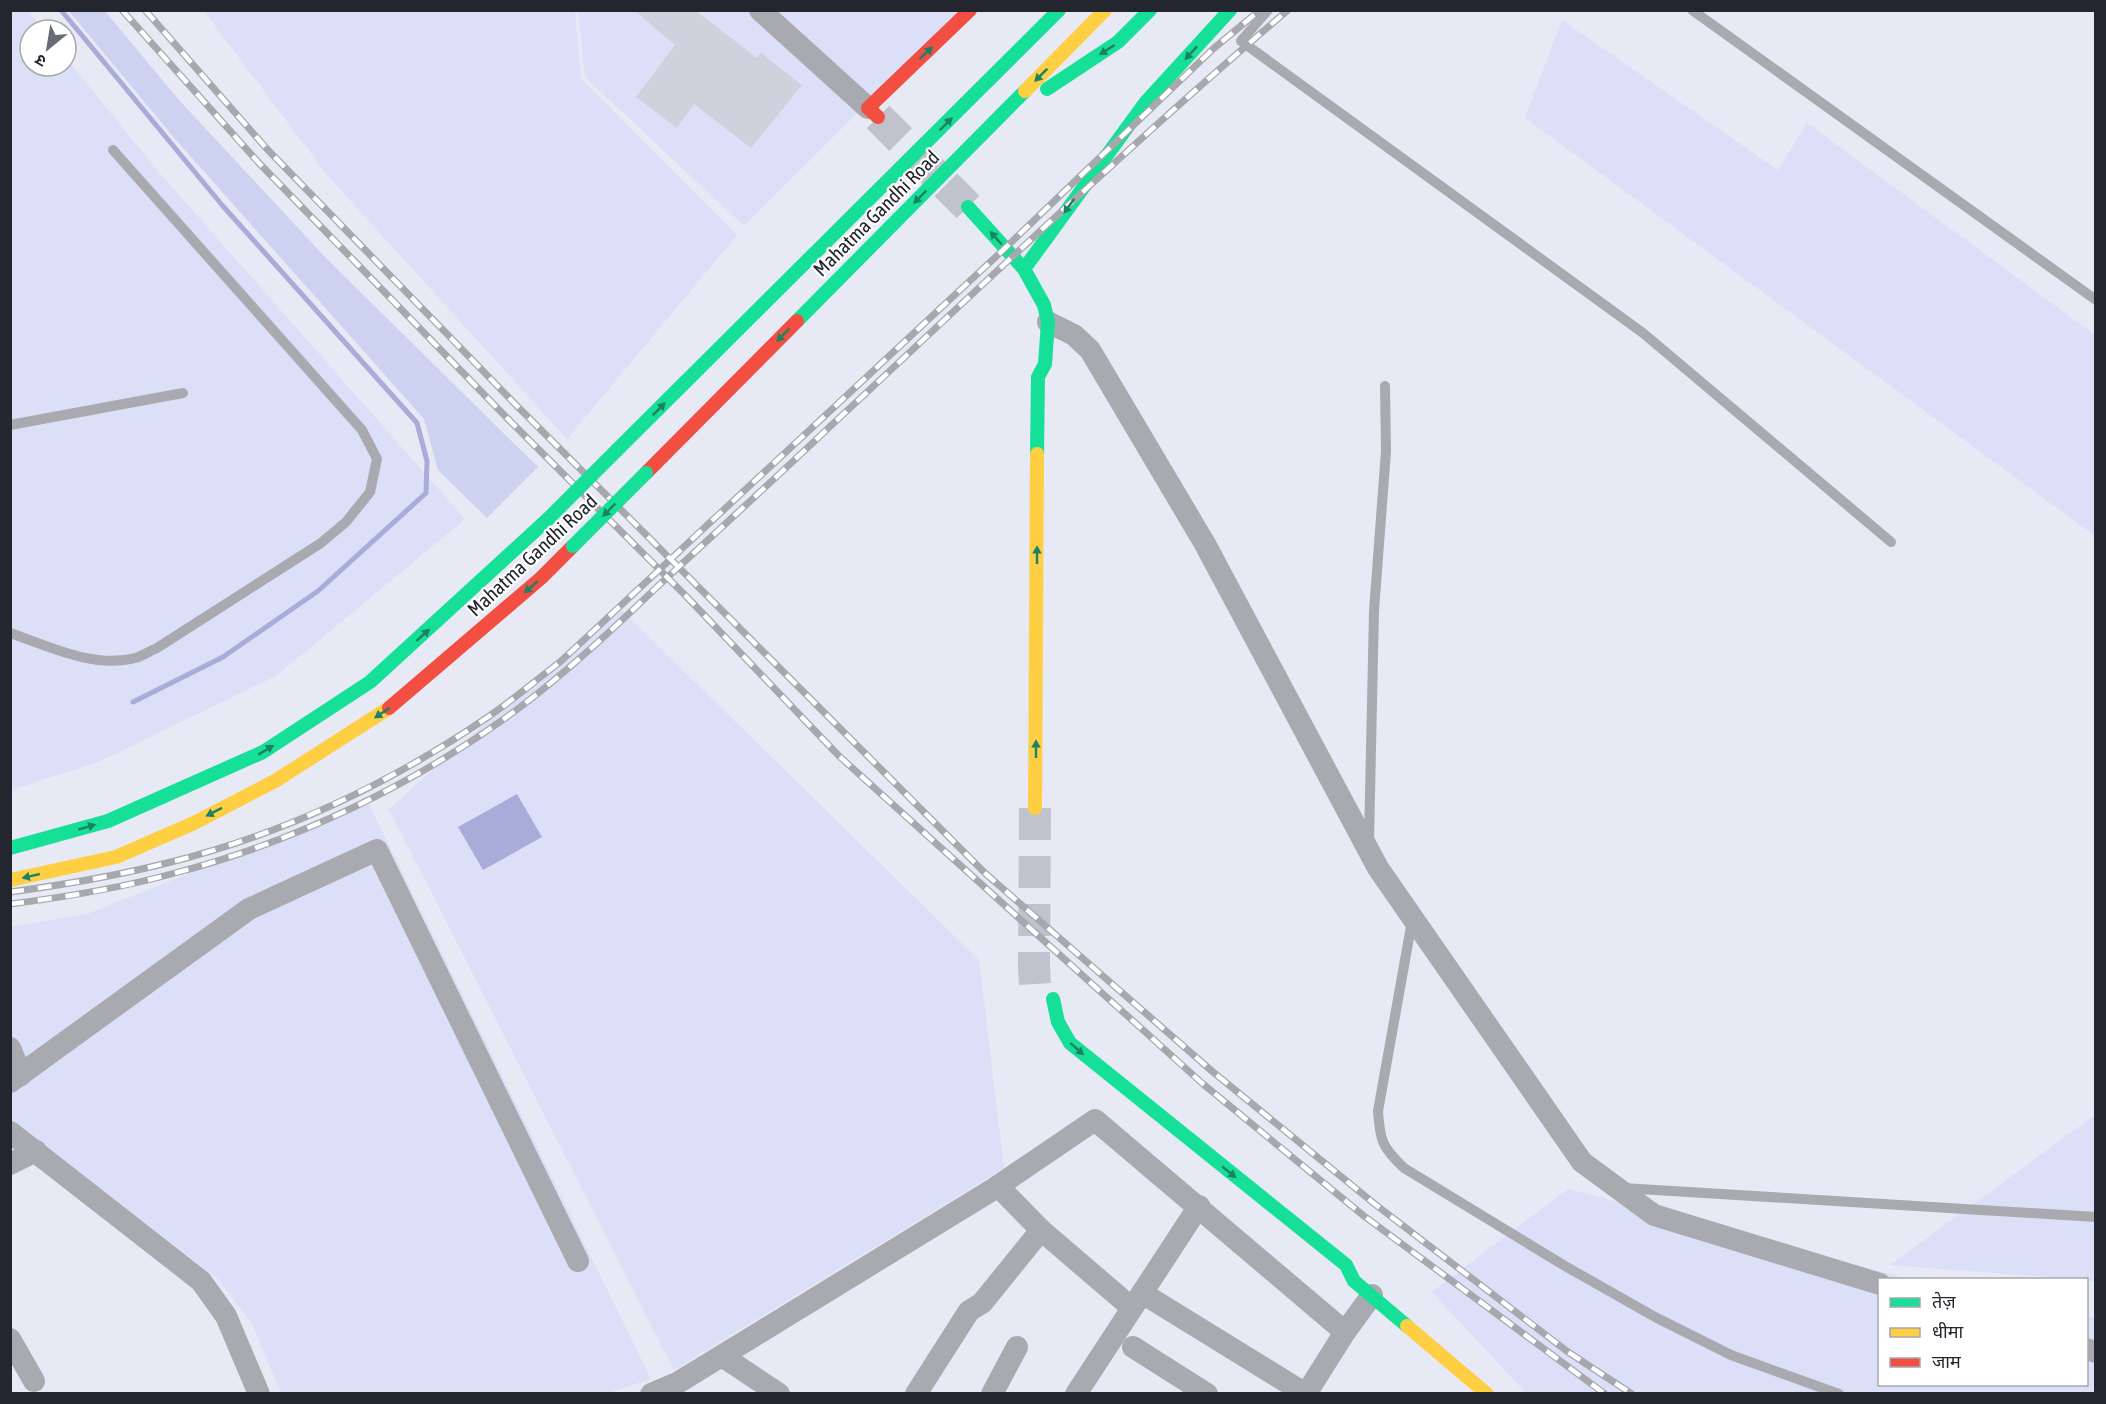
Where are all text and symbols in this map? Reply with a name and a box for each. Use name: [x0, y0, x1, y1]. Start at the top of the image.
north arrow: [18, 18, 78, 78]
one-way arrow: [1099, 44, 1115, 55]
one-way arrow: [918, 46, 933, 60]
one-way arrow: [1184, 46, 1198, 60]
text: उ: [31, 51, 49, 71]
one-way arrow: [1035, 67, 1049, 81]
one-way arrow: [939, 117, 953, 131]
street label: Mahatma Gandhi Road: [808, 145, 944, 281]
one-way arrow: [913, 190, 927, 205]
one-way arrow: [1063, 197, 1075, 213]
one-way arrow: [990, 231, 1003, 246]
one-way arrow: [776, 328, 790, 342]
one-way arrow: [651, 402, 666, 416]
street label: Mahatma Gandhi Road: [463, 489, 601, 621]
one-way arrow: [603, 502, 617, 516]
one-way arrow: [1032, 545, 1042, 564]
one-way arrow: [524, 580, 539, 593]
one-way arrow: [415, 629, 430, 642]
one-way arrow: [374, 707, 390, 718]
one-way arrow: [1031, 740, 1040, 759]
one-way arrow: [258, 744, 274, 755]
one-way arrow: [206, 807, 223, 817]
one-way arrow: [78, 821, 96, 831]
one-way arrow: [22, 872, 41, 882]
one-way arrow: [1069, 1042, 1084, 1055]
one-way arrow: [1221, 1166, 1236, 1178]
legend: [1878, 1278, 2088, 1386]
text: तेज़: [1932, 1291, 1956, 1312]
text: धीमा: [1932, 1321, 1963, 1342]
text: जाम: [1932, 1351, 1962, 1372]

